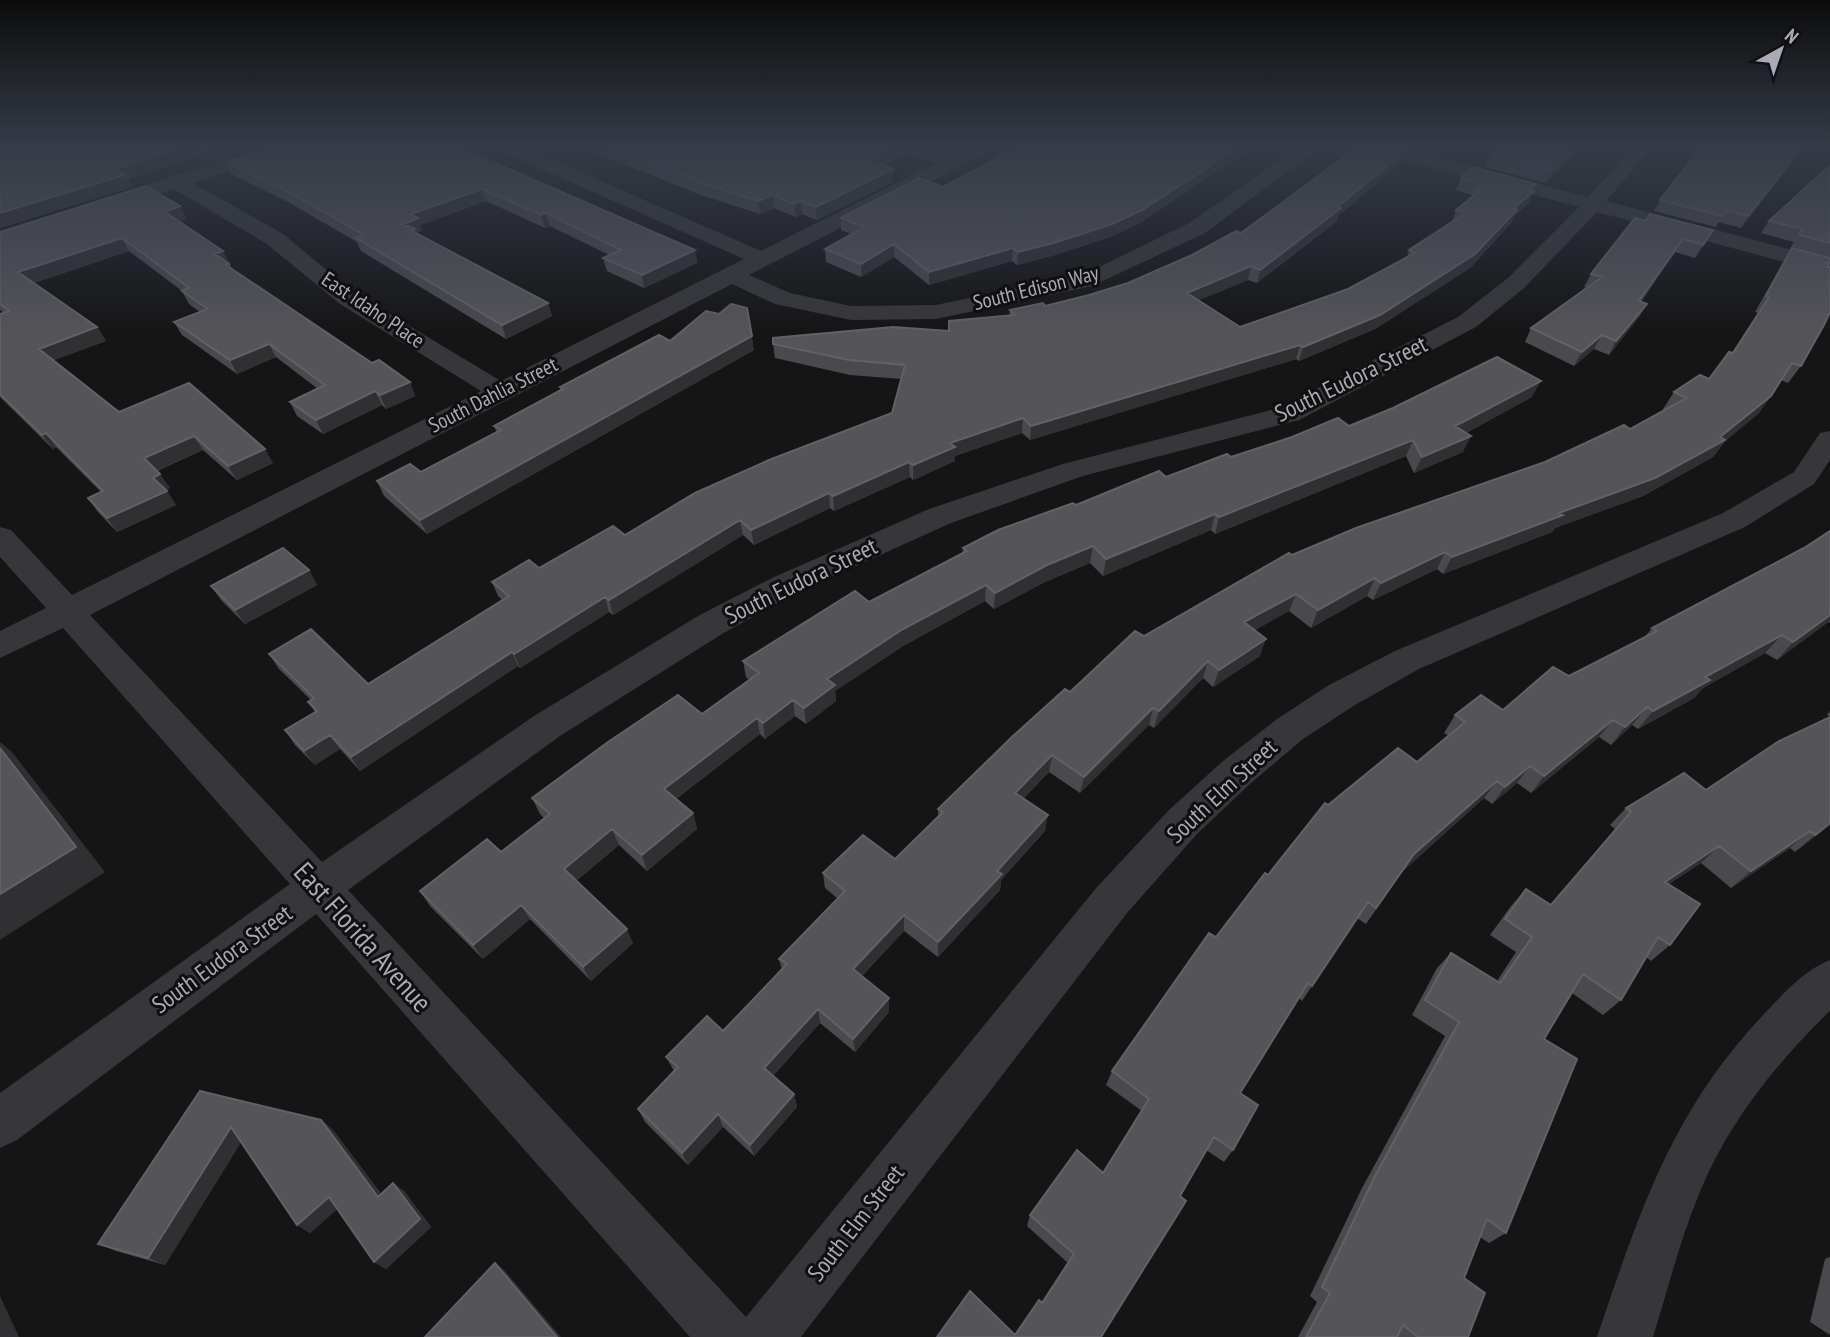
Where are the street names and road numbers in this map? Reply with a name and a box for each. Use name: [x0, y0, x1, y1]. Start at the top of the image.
street label: South Edison Way: [970, 259, 1102, 316]
street label: East Idaho Place: [317, 265, 430, 354]
street label: South Eudora Street: [1270, 328, 1432, 429]
street label: South Dahlia Street: [424, 350, 562, 439]
street label: South Eudora Street: [720, 530, 882, 631]
street label: South Elm Street: [1160, 731, 1284, 850]
street label: East Florida Avenue: [286, 854, 441, 1019]
street label: South Eudora Street: [146, 897, 298, 1020]
street label: South Elm Street: [800, 1158, 911, 1287]

